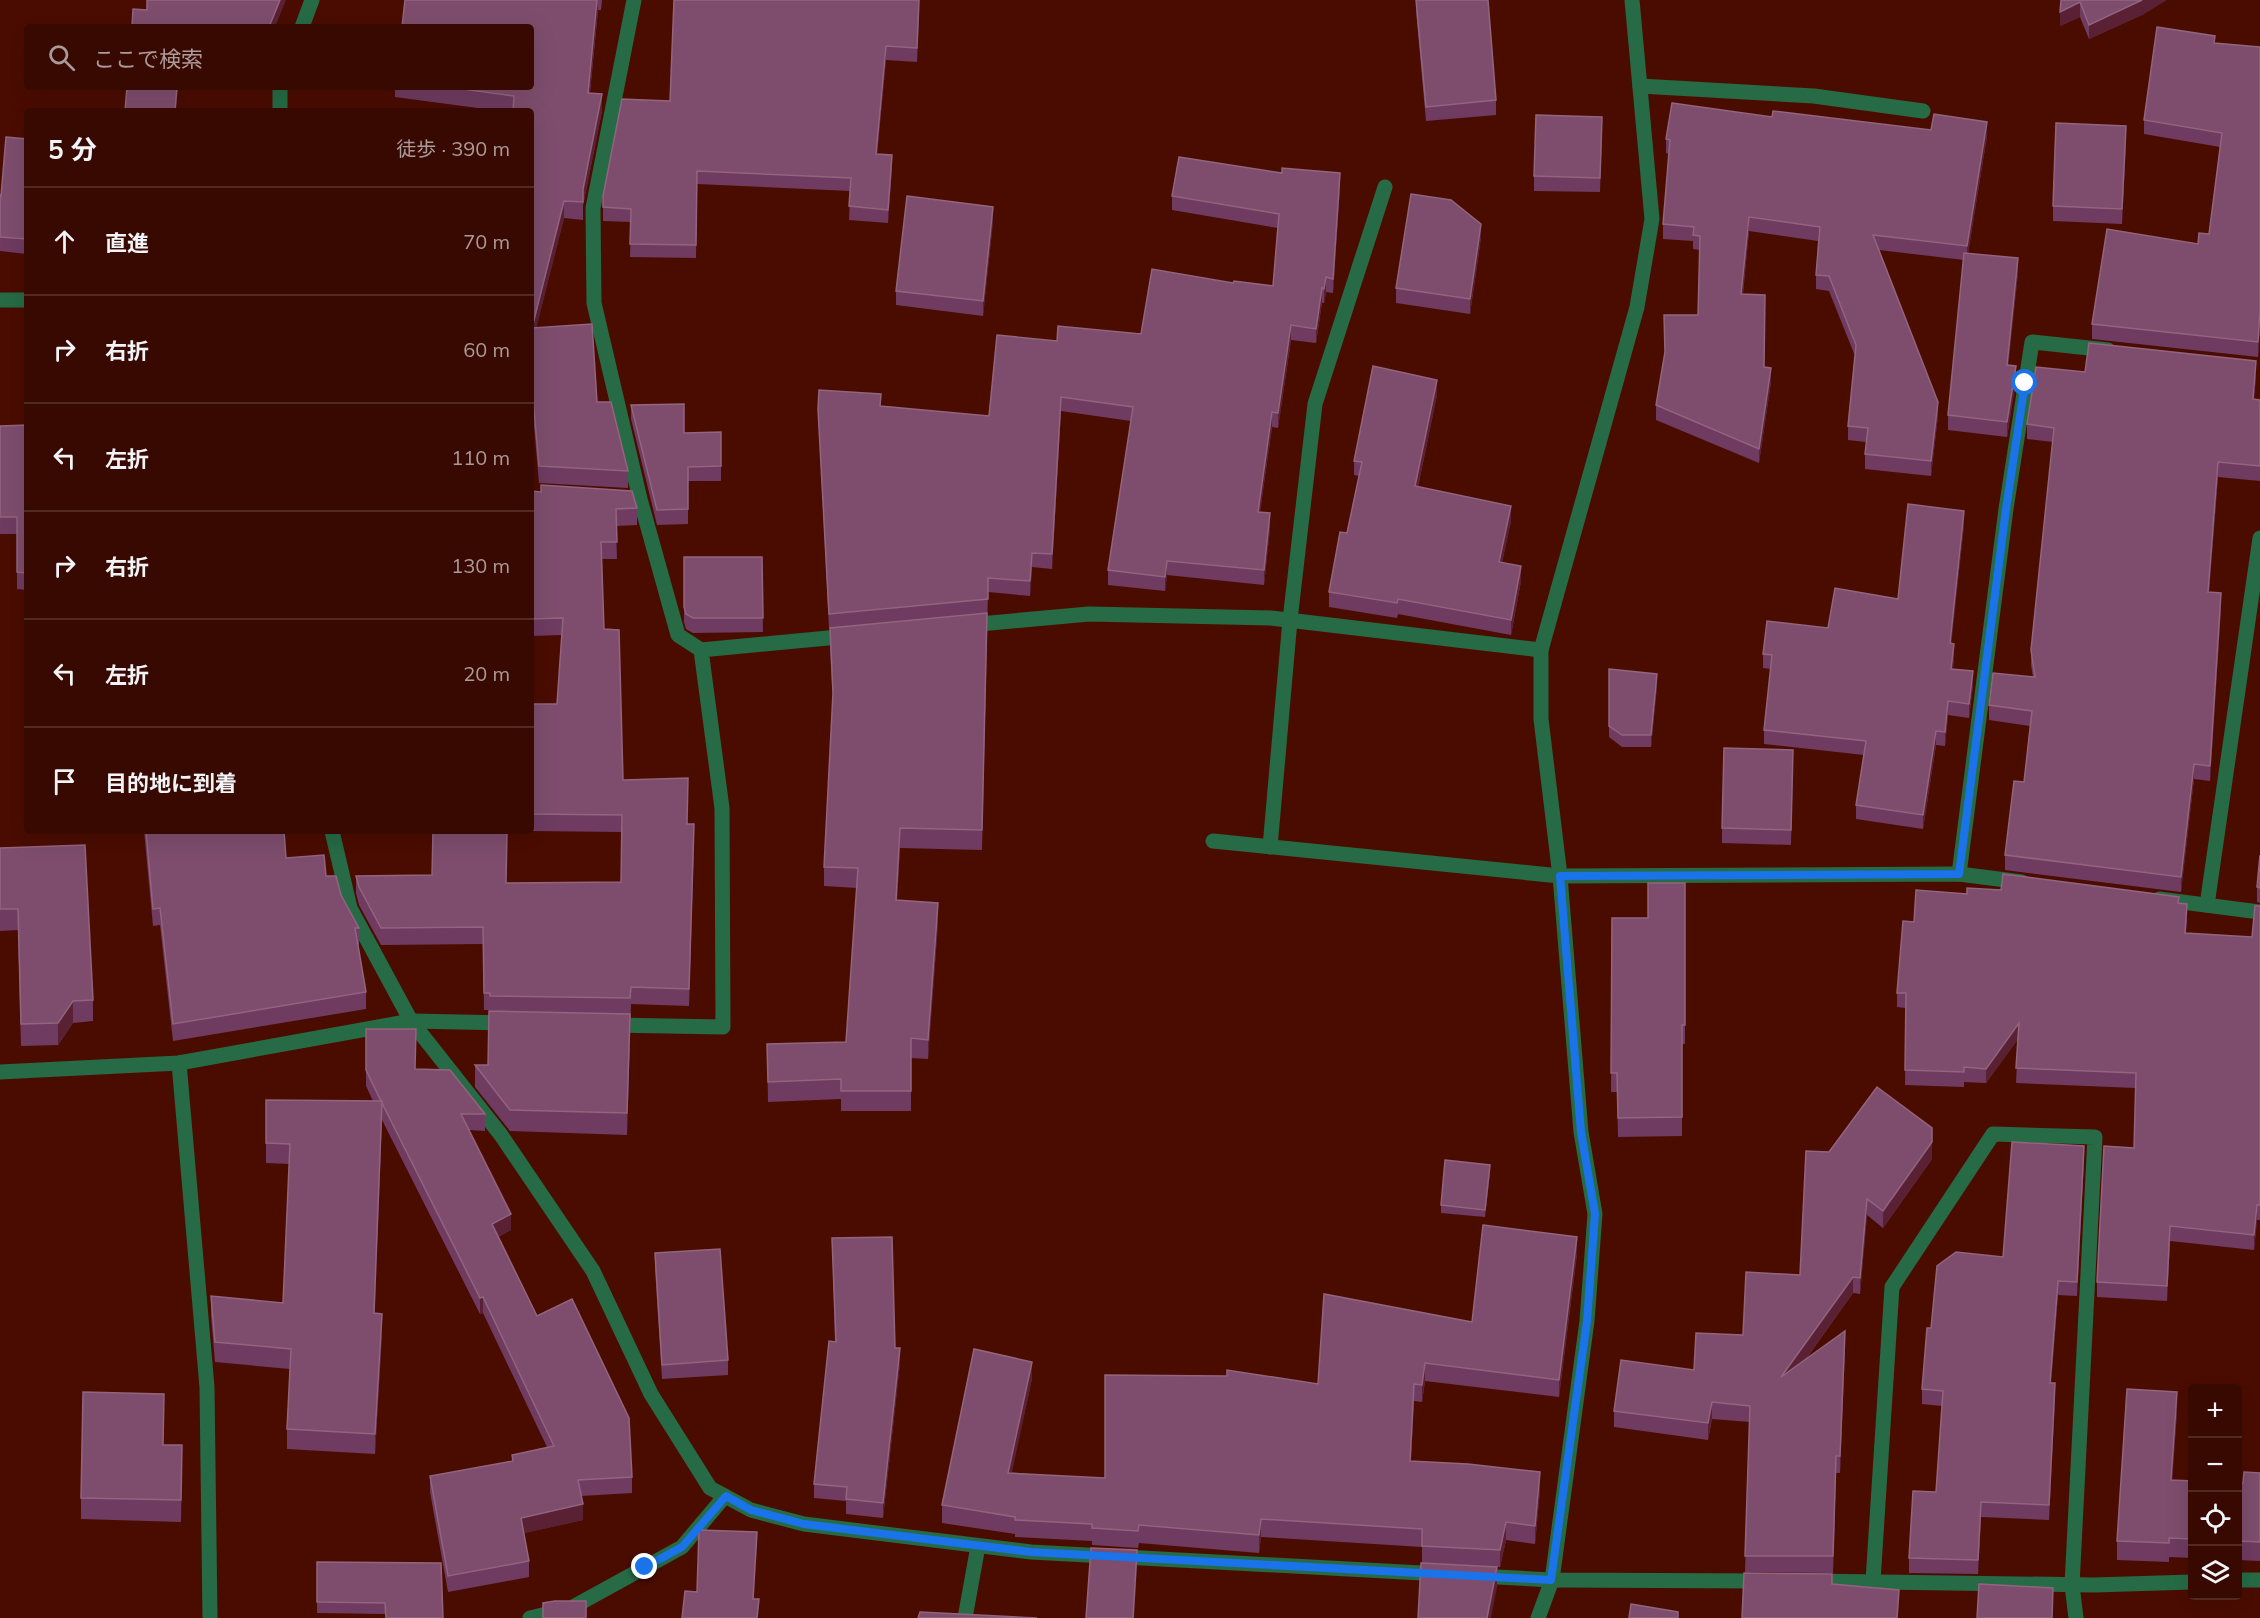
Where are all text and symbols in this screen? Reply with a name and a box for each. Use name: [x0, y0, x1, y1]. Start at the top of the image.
search box: [24, 24, 534, 90]
icon: search: [45, 41, 78, 74]
text: ここで検索: [93, 45, 203, 73]
text: 5 分: [48, 133, 97, 166]
text: 徒歩 · 390 m: [396, 136, 510, 161]
icon: ahead: [48, 225, 81, 258]
text: 直進: [105, 229, 149, 257]
text: 70 m: [463, 229, 510, 254]
icon: right: [48, 333, 81, 366]
text: 右折: [105, 337, 149, 365]
text: 60 m: [463, 337, 510, 362]
route start: [2011, 369, 2037, 395]
icon: left: [48, 441, 81, 474]
text: 左折: [105, 445, 149, 473]
text: 110 m: [451, 445, 510, 470]
icon: right: [48, 549, 81, 582]
text: 右折: [105, 553, 149, 581]
text: 130 m: [451, 553, 510, 578]
icon: left: [48, 657, 81, 690]
text: 左折: [105, 661, 149, 689]
text: 20 m: [463, 661, 510, 686]
icon: arrive: [48, 765, 81, 798]
text: 目的地に到着: [105, 769, 237, 797]
map controls: [2188, 1384, 2242, 1600]
button: +: [2188, 1384, 2242, 1438]
button: −: [2188, 1438, 2242, 1492]
button: locate: [2188, 1492, 2242, 1546]
button: layers: [2188, 1546, 2242, 1600]
route end: [631, 1553, 657, 1579]

